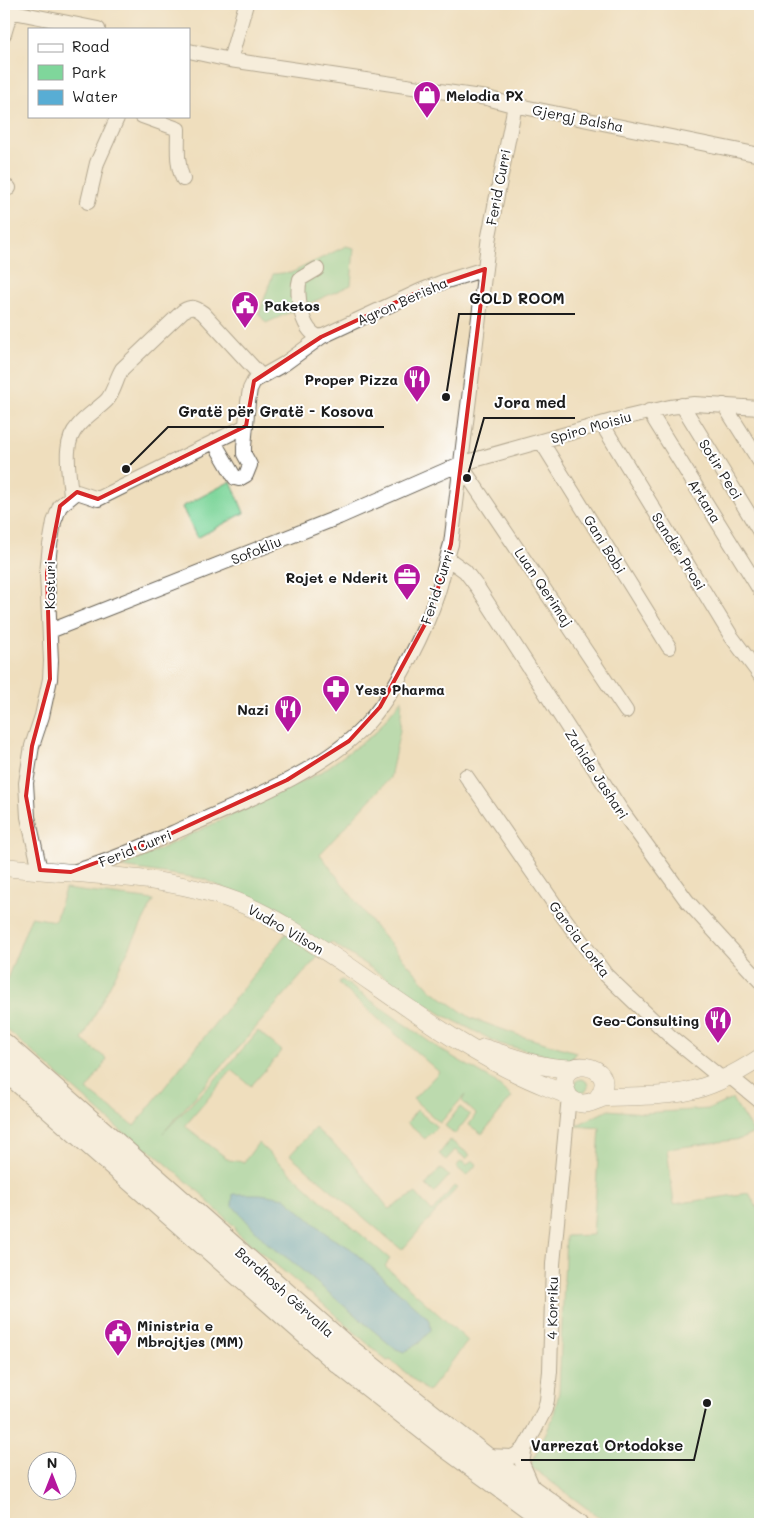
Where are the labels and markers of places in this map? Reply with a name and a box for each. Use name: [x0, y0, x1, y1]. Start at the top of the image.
shop icon: Melodia PX: [412, 80, 442, 119]
place label: Melodia PX: [446, 86, 523, 105]
callout: GOLD ROOM: [459, 284, 575, 314]
public building icon: Paketos: [230, 290, 260, 329]
place label: Paketos: [264, 296, 320, 315]
restaurant icon: Proper Pizza: [402, 364, 432, 403]
place label: Proper Pizza: [304, 370, 398, 389]
callout: Jora med: [484, 388, 575, 418]
callout: Gratë për Gratë - Kosova: [168, 397, 384, 427]
office icon: Rojet e Nderit: [392, 562, 422, 601]
place label: Rojet e Nderit: [286, 568, 388, 587]
pharmacy icon: Yess Pharma: [321, 674, 351, 713]
place label: Yess Pharma: [355, 680, 445, 699]
restaurant icon: Nazi: [273, 694, 303, 733]
place label: Nazi: [237, 700, 269, 719]
restaurant icon: Geo-Consulting: [703, 1005, 733, 1044]
place label: Geo-Consulting: [592, 1011, 699, 1030]
place label: Ministria e Mbrojtjes (MM): [137, 1316, 243, 1351]
public building icon: Ministria e Mbrojtjes (MM): [103, 1318, 133, 1357]
callout: Varrezat Ortodokse: [521, 1430, 694, 1460]

